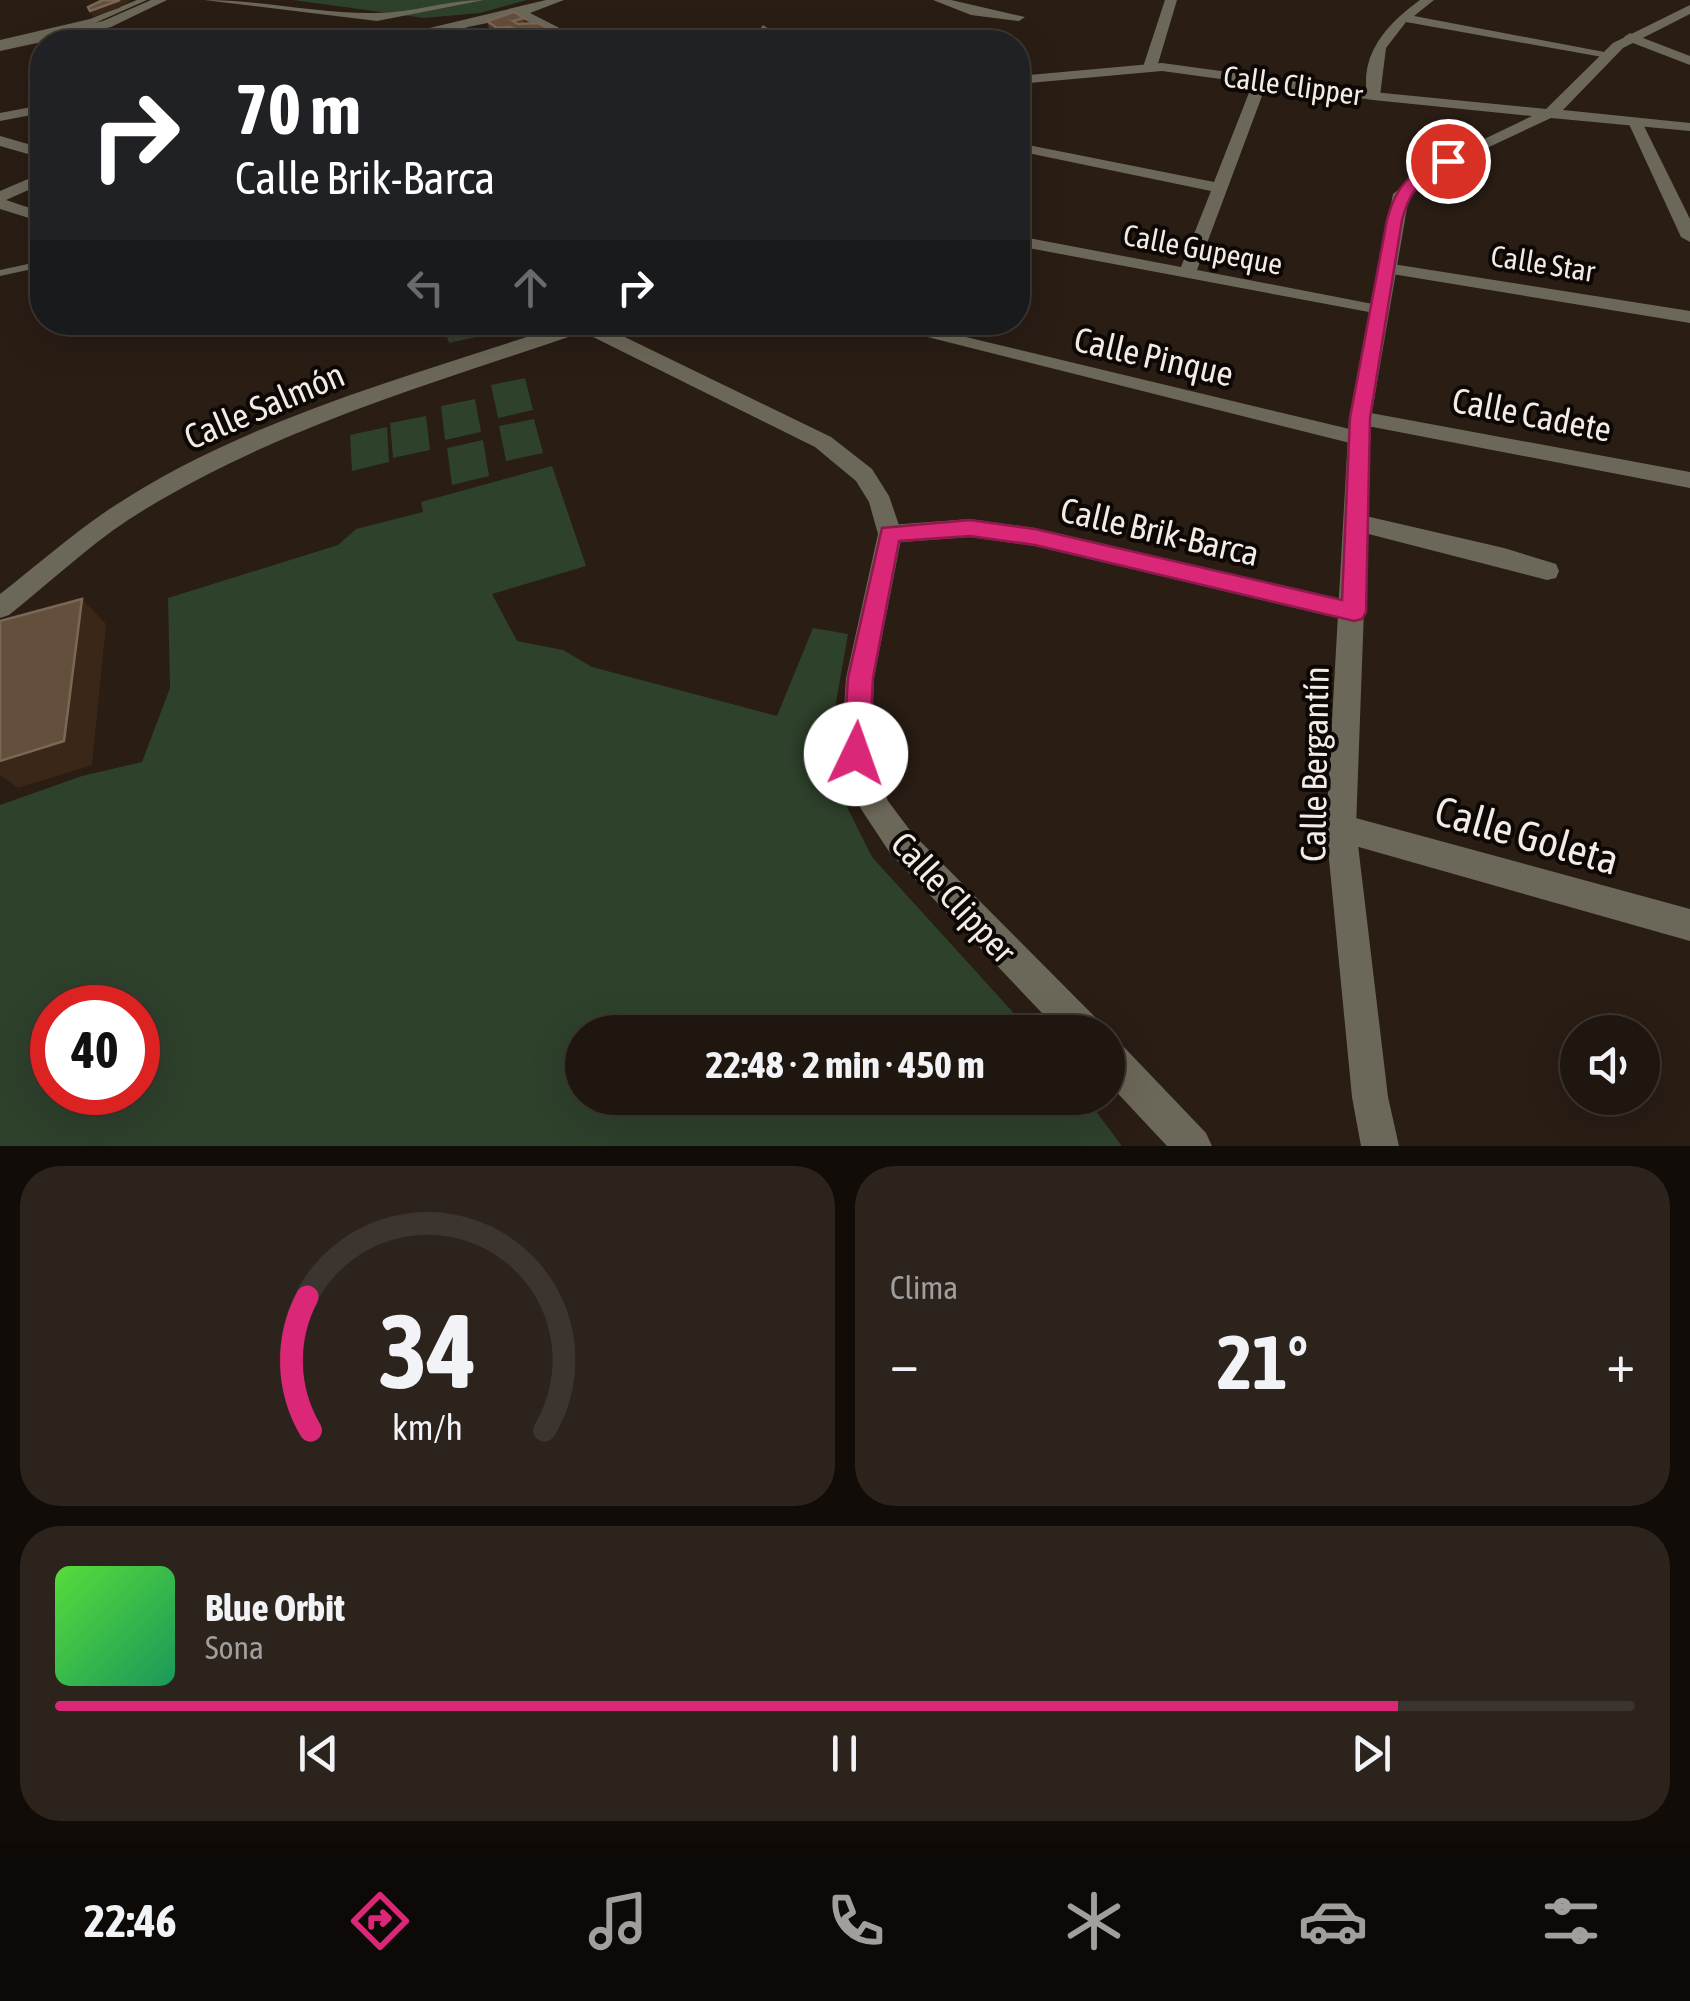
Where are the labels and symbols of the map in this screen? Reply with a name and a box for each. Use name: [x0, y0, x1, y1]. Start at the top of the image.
street label: Calle Clipper: [1221, 58, 1366, 112]
pin: [1406, 119, 1491, 204]
street label: Calle Gupeque: [1121, 217, 1285, 281]
street label: Calle Star: [1489, 238, 1599, 288]
street label: Calle Pinque: [1071, 318, 1237, 394]
street label: Calle Salmón: [178, 353, 350, 457]
street label: Calle Cadete: [1449, 379, 1615, 449]
street label: Calle Brik-Barca: [1057, 489, 1263, 573]
street label: Calle Bergantín: [1292, 666, 1336, 862]
position arrow: [804, 702, 908, 806]
street label: Calle Goleta: [1430, 786, 1624, 884]
street label: Calle Clipper: [884, 824, 1025, 971]
speed limit sign: 40: [30, 985, 160, 1115]

